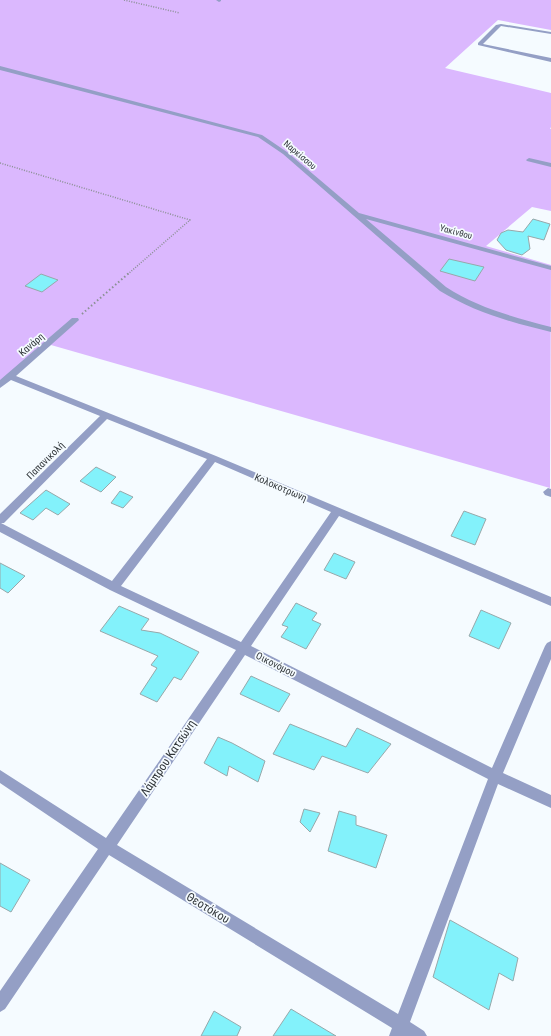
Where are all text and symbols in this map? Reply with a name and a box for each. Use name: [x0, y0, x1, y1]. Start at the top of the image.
street label: Ναρκίσσου: [282, 138, 318, 172]
street label: Υακίνθου: [439, 223, 473, 241]
street label: Κανάρη: [17, 331, 46, 358]
street label: Παπανικολή: [24, 439, 66, 481]
street label: Κολοκοτρωνη: [253, 471, 309, 503]
street label: Οικονόμου: [254, 650, 298, 679]
street label: Λάμπρου Κατσώνη: [137, 717, 199, 799]
street label: Θεοτόκου: [184, 890, 232, 926]

